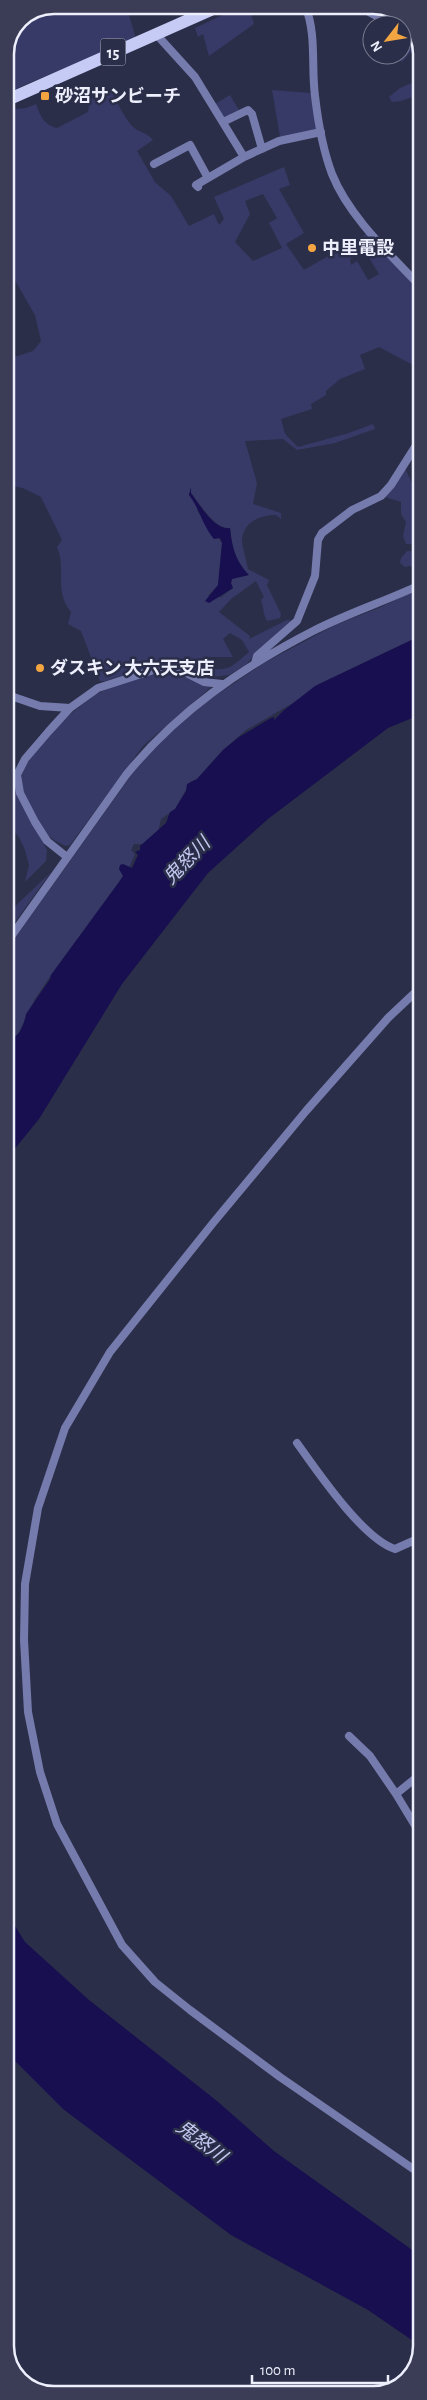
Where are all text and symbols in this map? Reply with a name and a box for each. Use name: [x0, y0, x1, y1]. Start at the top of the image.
north arrow: [362, 15, 412, 65]
road number: 15: [100, 38, 126, 66]
text: N: [368, 38, 385, 54]
place label: 砂沼サンビーチ: [55, 86, 181, 106]
marker: 砂沼サンビーチ: [39, 90, 51, 102]
place label: 中里電設: [322, 239, 394, 258]
marker: 中里電設: [306, 242, 318, 254]
place label: ダスキン 大六天支店: [50, 658, 214, 678]
marker: ダスキン 大六天支店: [34, 662, 46, 674]
water label: 鬼怒川: [159, 831, 215, 888]
water label: 鬼怒川: [173, 2116, 232, 2168]
scale bar: [252, 2352, 388, 2384]
text: 100 m: [260, 2363, 295, 2378]

